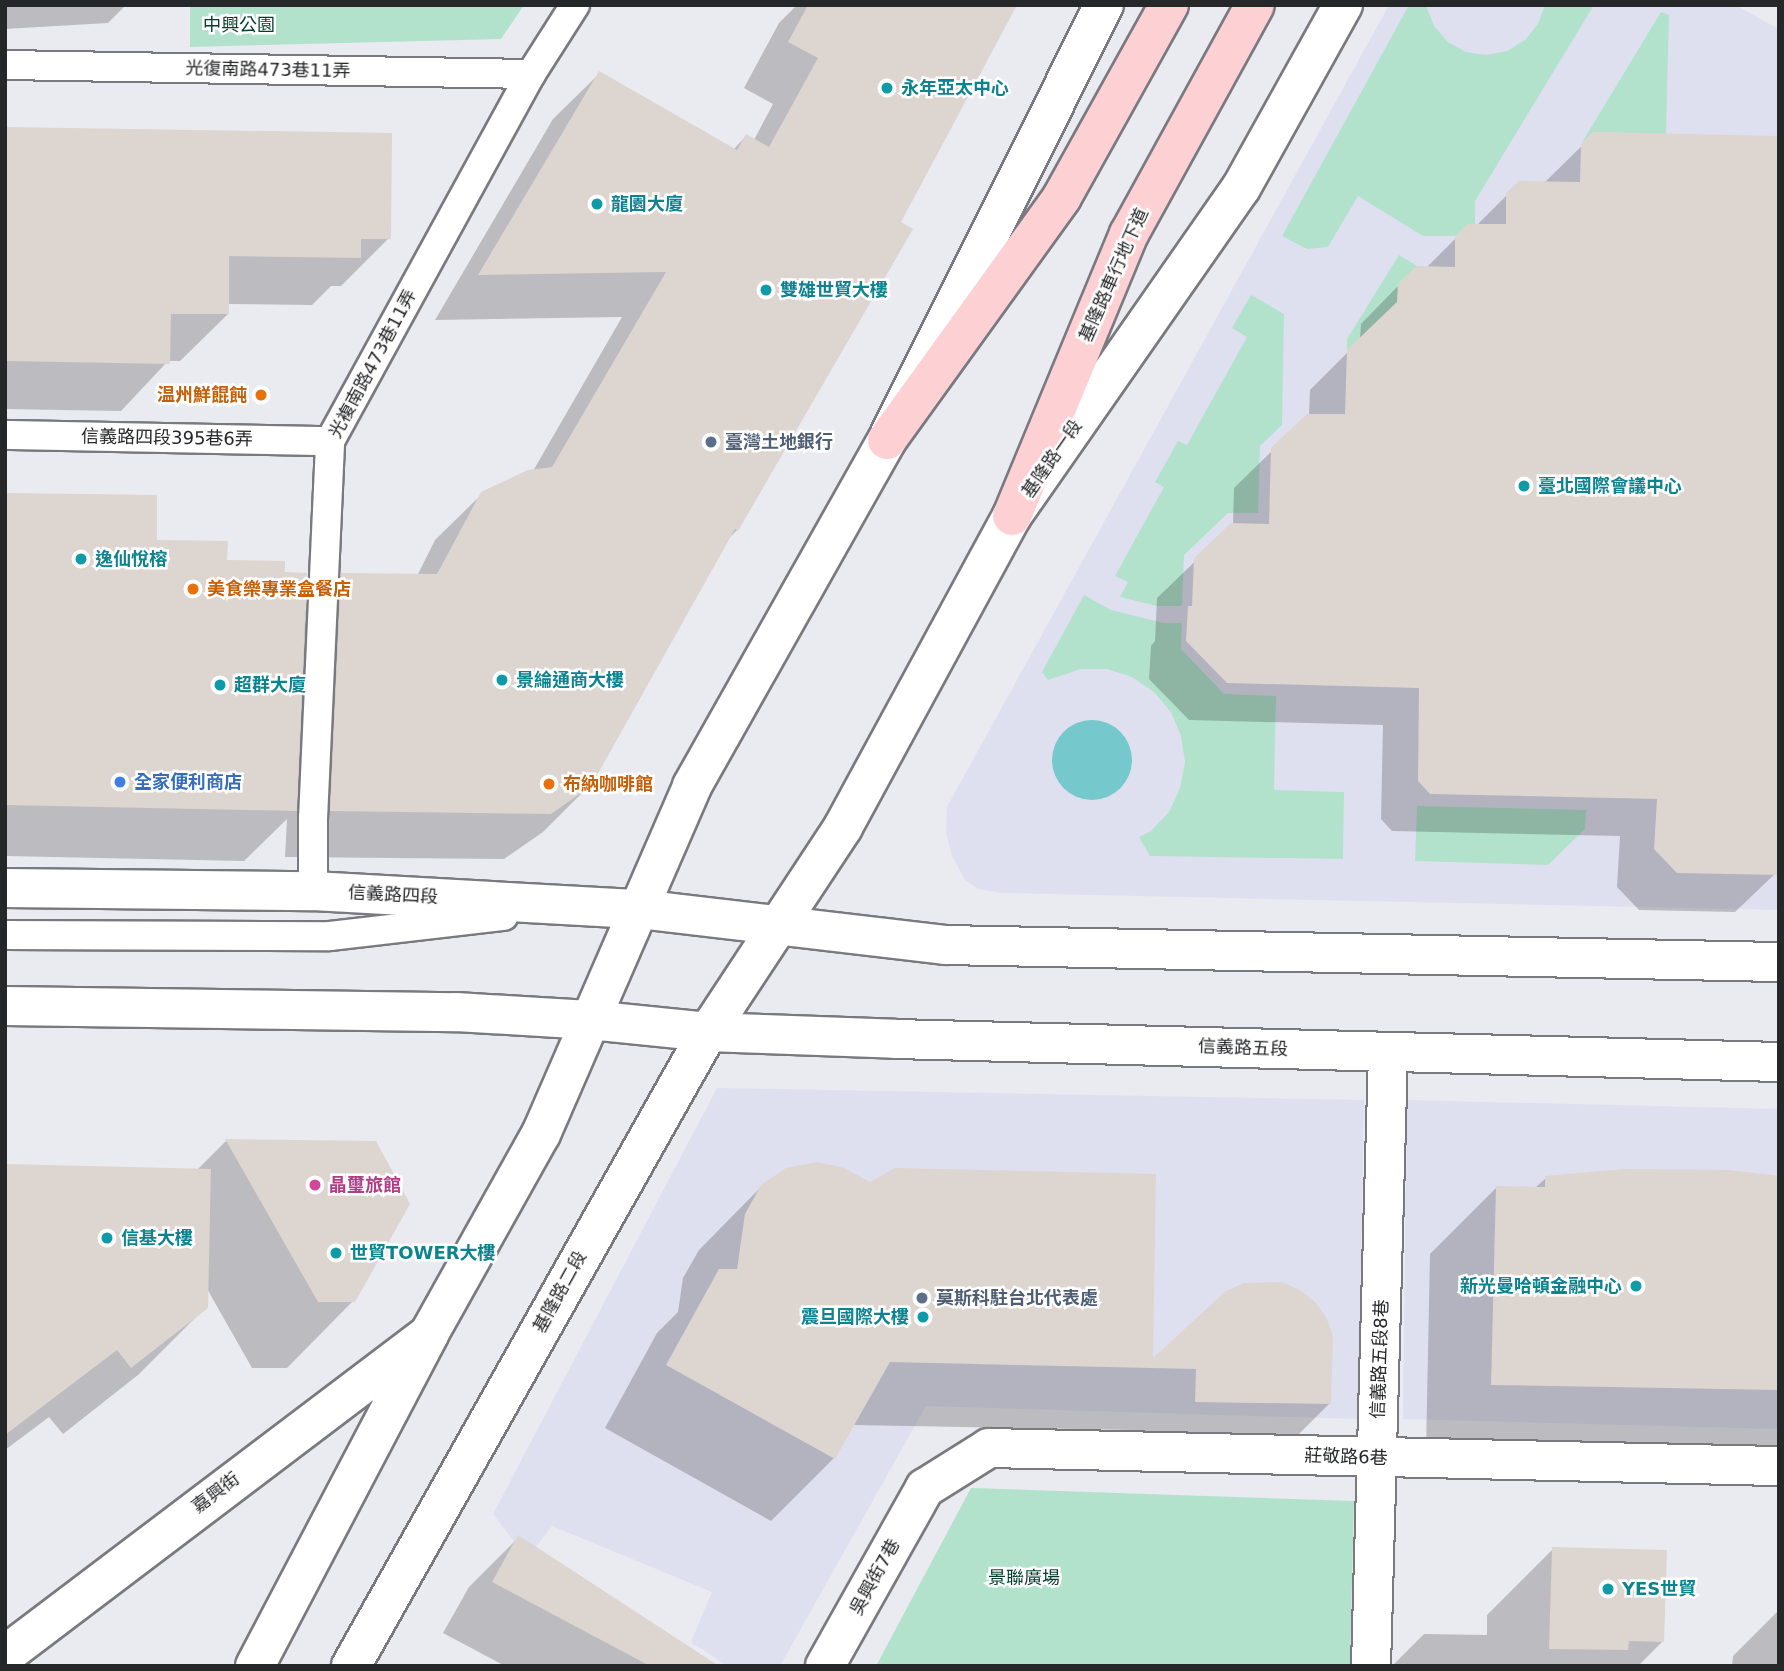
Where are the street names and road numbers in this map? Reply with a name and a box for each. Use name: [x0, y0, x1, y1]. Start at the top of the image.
street label: 光復南路473巷11弄: [185, 58, 351, 82]
street label: 基隆路車行地下道: [1075, 205, 1153, 345]
street label: 光複南路473巷11弄: [325, 286, 421, 442]
street label: 基隆路一段: [1017, 416, 1087, 502]
street label: 信義路四段395巷6弄: [81, 426, 253, 450]
street label: 信義路四段: [347, 882, 439, 908]
street label: 信義路五段: [1198, 1036, 1288, 1060]
street label: 基隆路二段: [529, 1247, 591, 1337]
street label: 信義路五段8巷: [1367, 1299, 1393, 1419]
street label: 莊敬路6巷: [1304, 1445, 1388, 1469]
street label: 嘉興街: [188, 1468, 244, 1518]
street label: 吳興街7巷: [845, 1535, 905, 1619]

